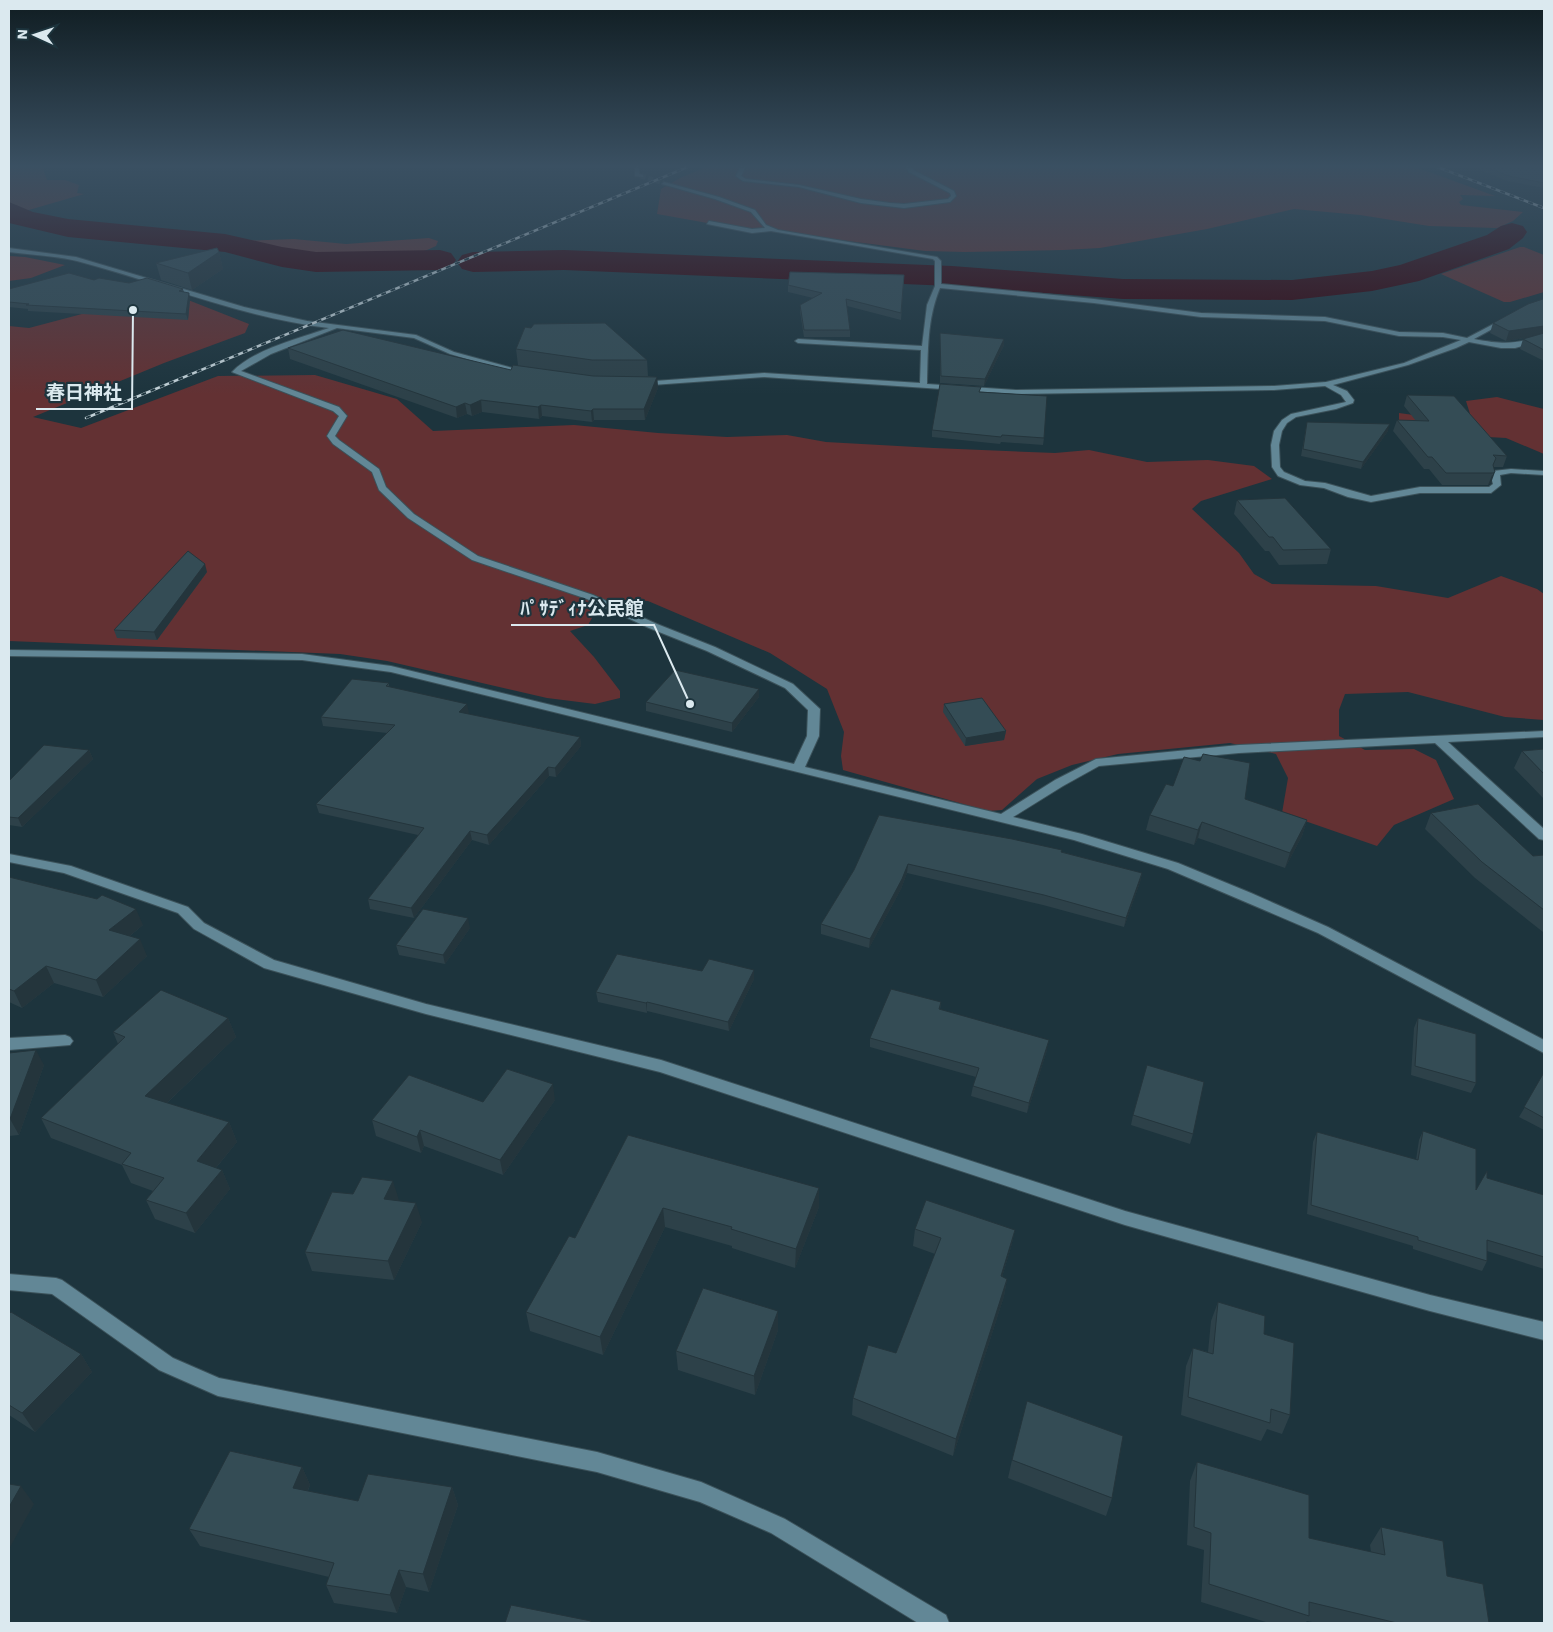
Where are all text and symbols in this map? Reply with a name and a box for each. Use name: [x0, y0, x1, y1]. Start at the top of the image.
north arrow: [10, 10, 60, 60]
text: N: [14, 29, 30, 40]
callout: 春日神社: [36, 375, 132, 409]
text: 春日神社: [46, 381, 122, 404]
callout: ﾊﾟｻﾃﾞｨﾅ公民館: [511, 591, 654, 625]
text: ﾊﾟｻﾃﾞｨﾅ公民館: [520, 597, 644, 620]

